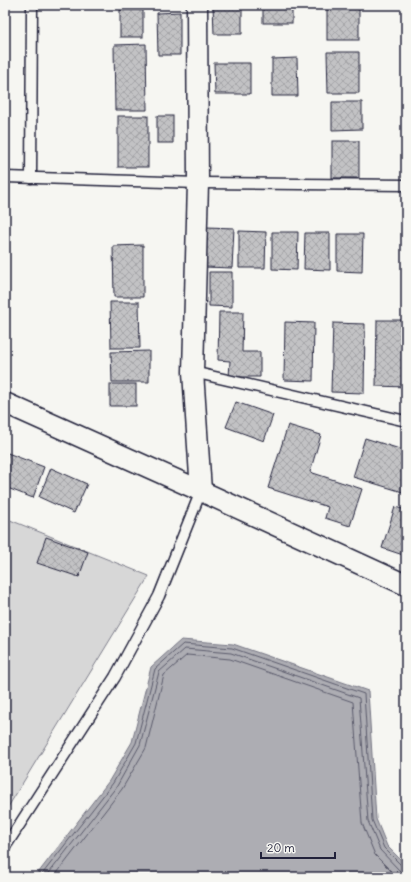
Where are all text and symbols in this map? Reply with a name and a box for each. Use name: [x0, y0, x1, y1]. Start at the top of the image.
scale bar: [261, 834, 335, 860]
text: 20 m: [267, 840, 295, 855]

